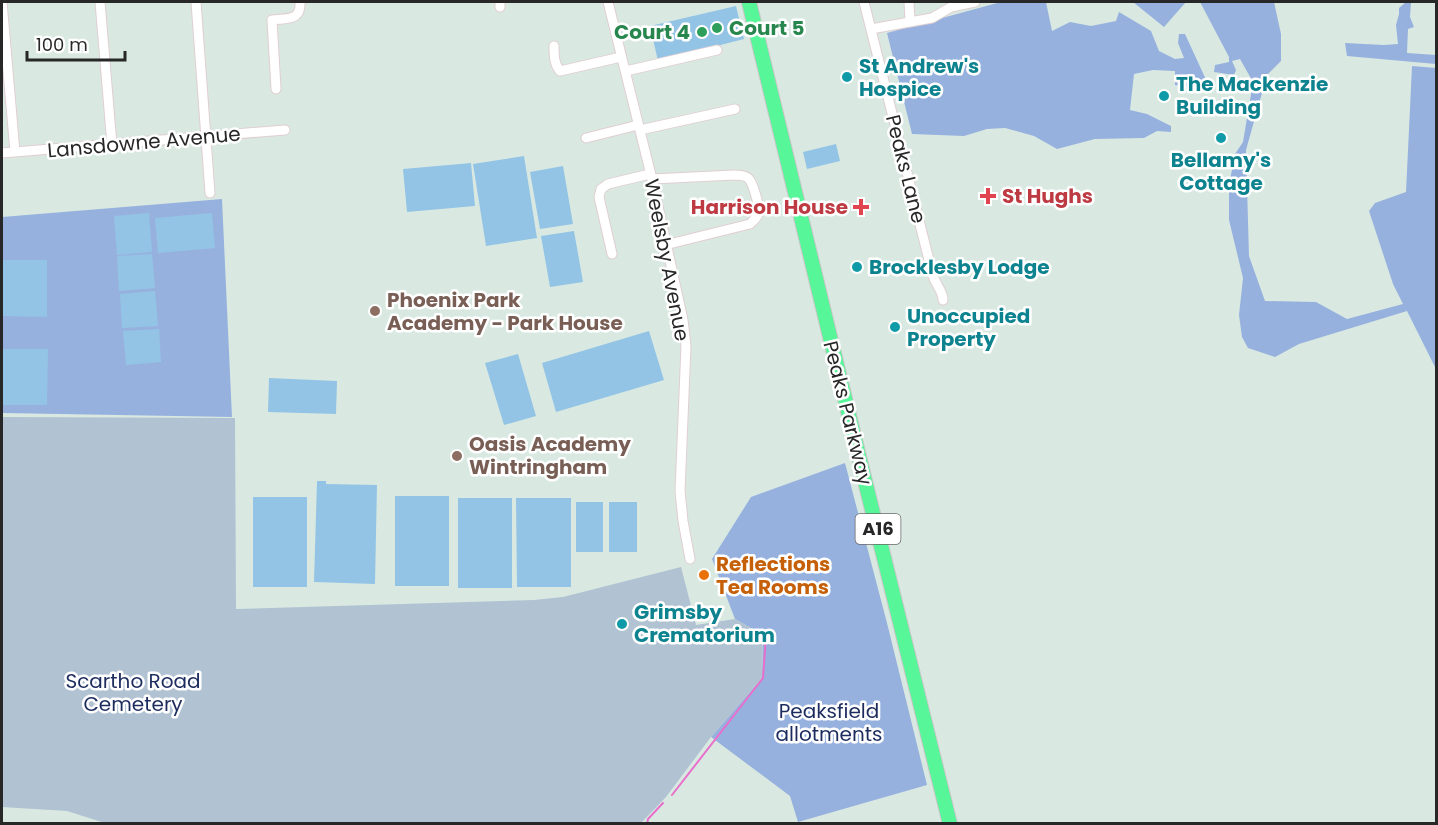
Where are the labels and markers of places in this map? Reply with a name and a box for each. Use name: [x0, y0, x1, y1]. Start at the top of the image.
place label: Court 5: [729, 14, 804, 42]
place label: Court 4: [614, 18, 690, 46]
marker: Court 5: [710, 21, 724, 35]
marker: Court 4: [695, 25, 709, 39]
place label: St Andrew's Hospice: [859, 52, 979, 103]
marker: St Andrew's Hospice: [840, 70, 854, 84]
place label: The Mackenzie Building: [1176, 70, 1328, 121]
marker: The Mackenzie Building: [1157, 89, 1171, 103]
marker: Bellamy's Cottage: [1214, 131, 1228, 145]
place label: Bellamy's Cottage: [1171, 146, 1271, 197]
place label: St Hughs: [1002, 182, 1093, 210]
marker: St Hughs: [979, 187, 997, 205]
place label: Harrison House: [691, 193, 848, 221]
marker: Harrison House: [852, 198, 870, 216]
place label: Brocklesby Lodge: [869, 253, 1050, 281]
marker: Brocklesby Lodge: [850, 260, 864, 274]
place label: Phoenix Park Academy - Park House: [387, 286, 623, 337]
place label: Unoccupied Property: [907, 302, 1030, 353]
marker: Phoenix Park Academy - Park House: [368, 304, 382, 318]
marker: Unoccupied Property: [888, 320, 902, 334]
place label: Oasis Academy Wintringham: [469, 430, 631, 481]
marker: Oasis Academy Wintringham: [450, 449, 464, 463]
place label: Reflections Tea Rooms: [716, 550, 830, 601]
marker: Reflections Tea Rooms: [697, 568, 711, 582]
place label: Grimsby Crematorium: [634, 598, 775, 649]
marker: Grimsby Crematorium: [615, 617, 629, 631]

